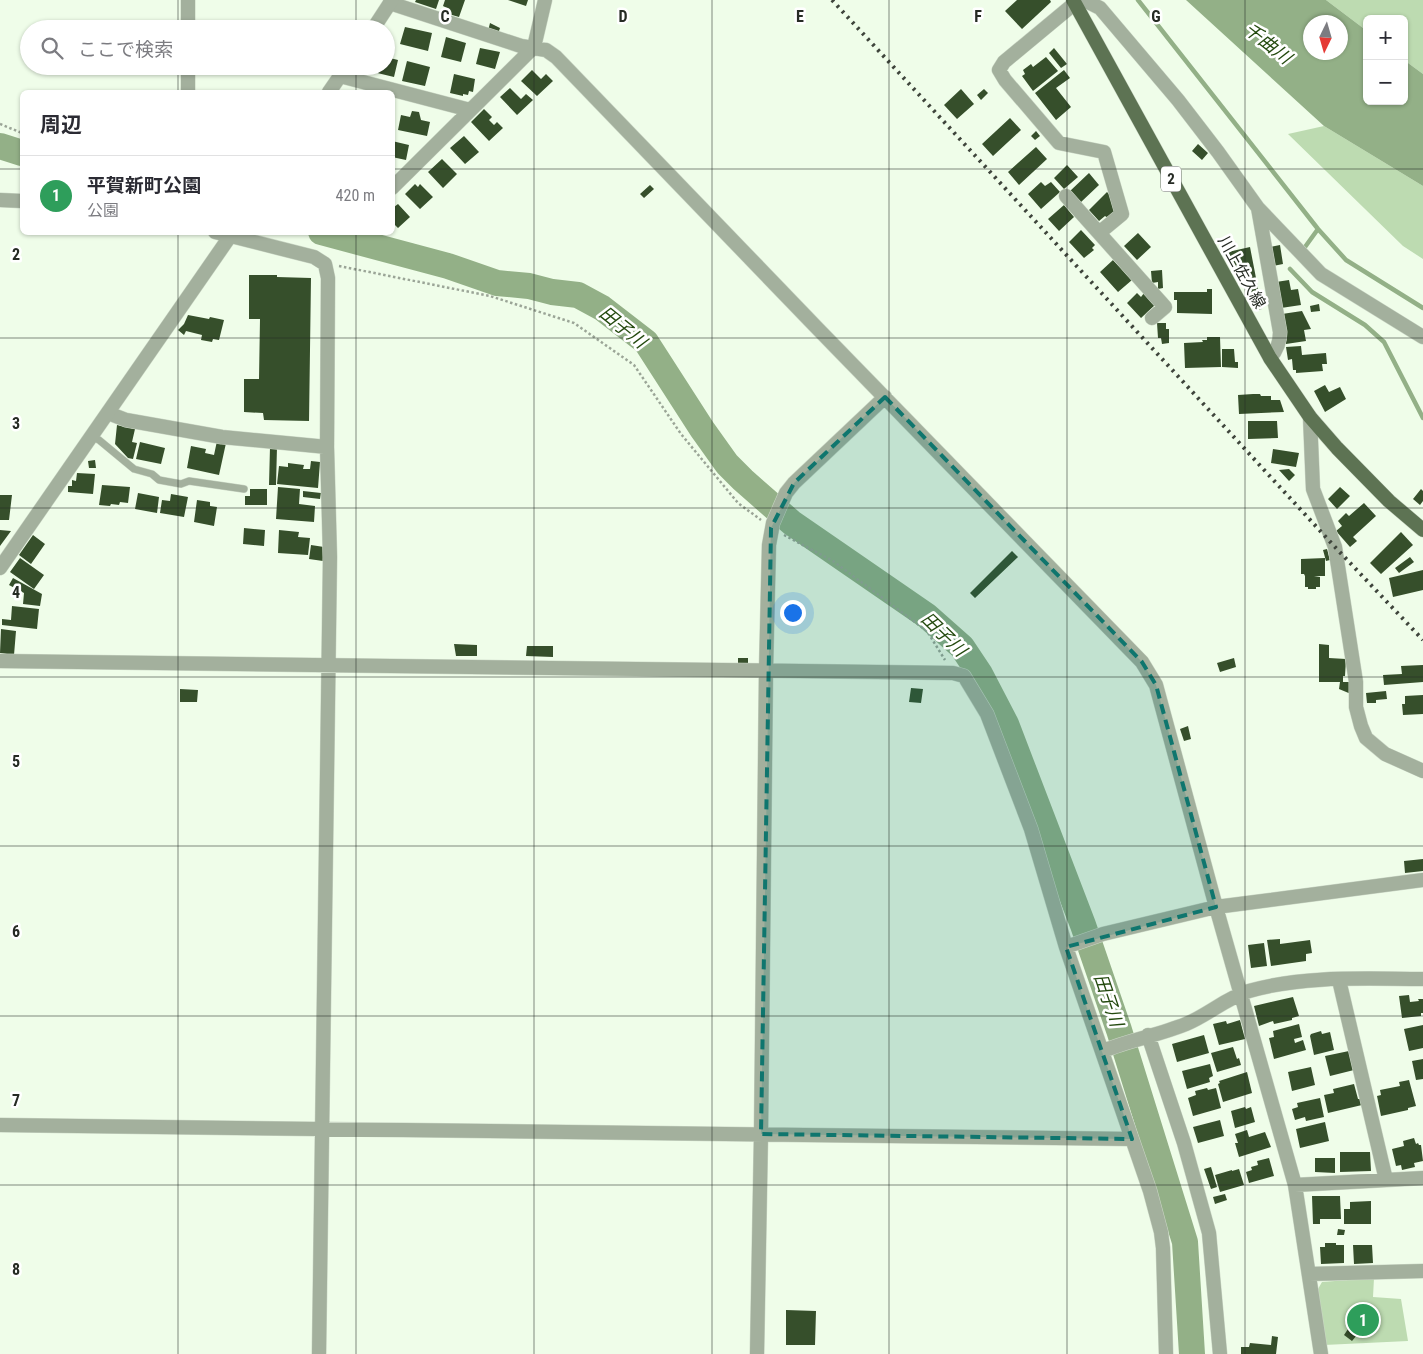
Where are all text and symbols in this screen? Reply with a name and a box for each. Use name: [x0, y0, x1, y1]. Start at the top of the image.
text: C: [440, 7, 450, 26]
text: D: [618, 7, 628, 26]
text: E: [796, 7, 804, 26]
text: F: [974, 7, 982, 26]
text: G: [1151, 7, 1161, 26]
north arrow: [1303, 15, 1348, 60]
map controls: [1363, 15, 1408, 105]
button: +: [1363, 15, 1408, 60]
water label: 千曲川: [1240, 18, 1297, 69]
search box: [20, 20, 395, 75]
icon: search: [38, 34, 66, 62]
text: ここで検索: [78, 38, 173, 61]
button: −: [1363, 60, 1408, 105]
text: 周辺: [40, 113, 82, 137]
road number: 2: [1161, 166, 1181, 192]
text: 平賀新町公園: [87, 174, 201, 197]
text: 1: [52, 186, 60, 205]
text: 420 m: [336, 186, 375, 205]
text: 公園: [87, 201, 119, 220]
street label: 川上佐久線: [1214, 232, 1270, 312]
text: 2: [12, 245, 20, 264]
water label: 田子川: [595, 302, 652, 353]
text: 3: [12, 414, 20, 433]
text: 4: [12, 583, 20, 602]
your location: [780, 600, 806, 626]
water label: 田子川: [917, 608, 972, 662]
text: 5: [12, 752, 20, 771]
text: 6: [12, 922, 20, 941]
water label: 田子川: [1090, 971, 1128, 1031]
text: 7: [12, 1091, 20, 1110]
text: 8: [12, 1260, 20, 1279]
pin: 1: [1347, 1301, 1379, 1339]

